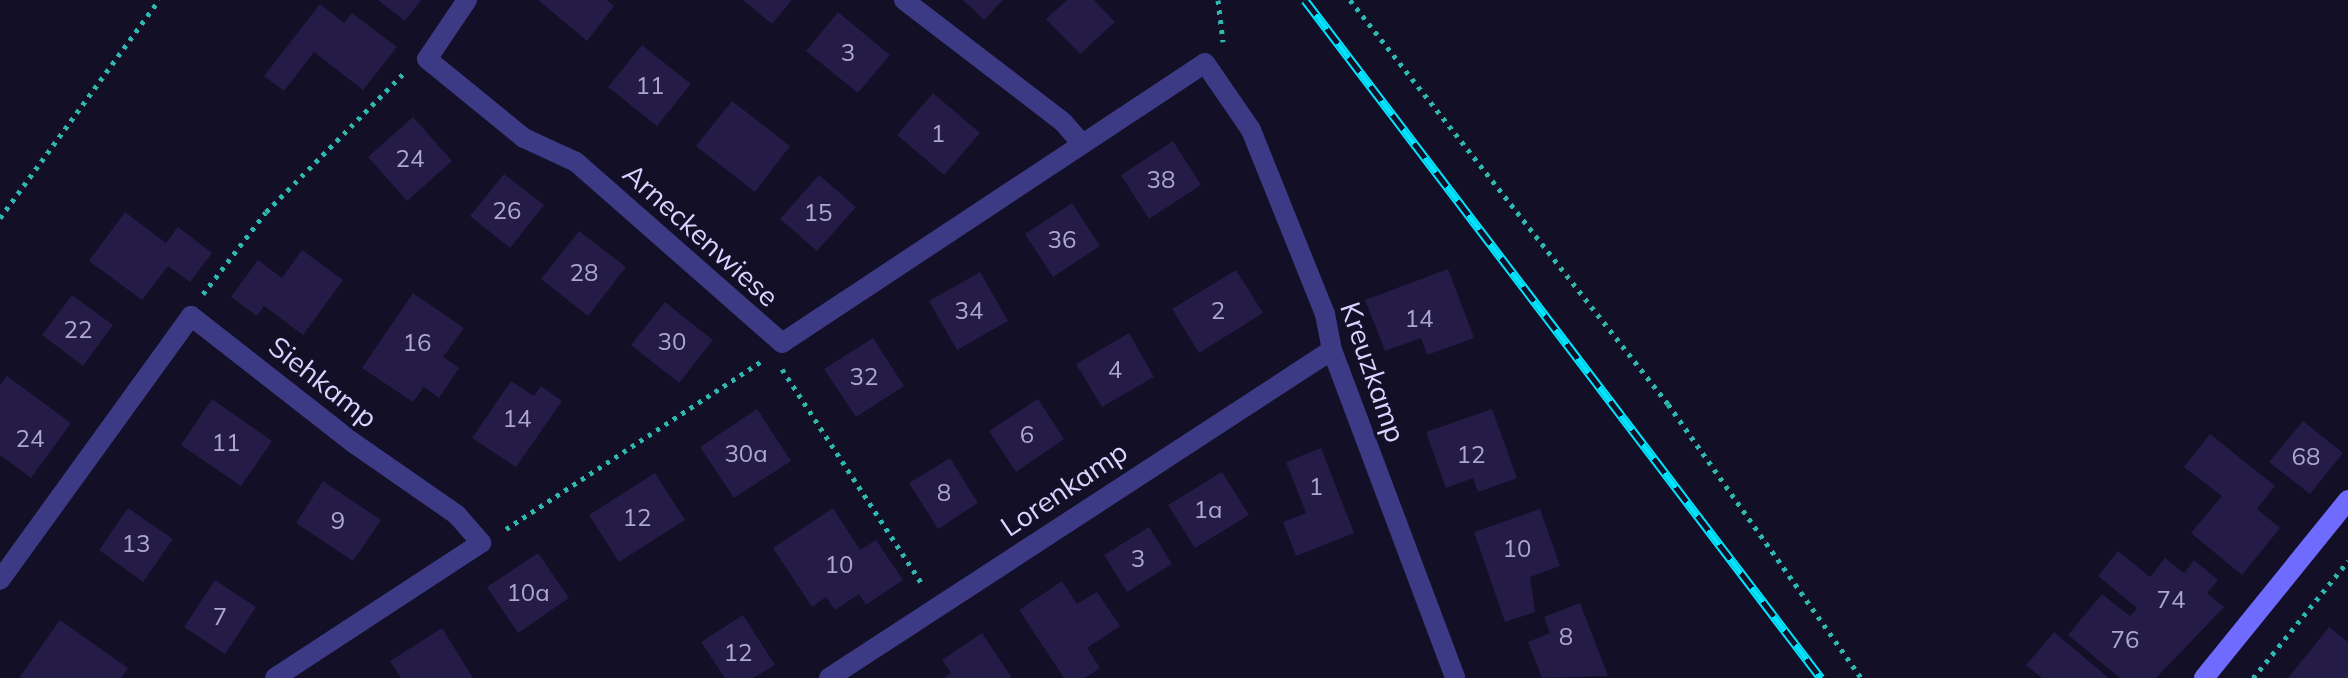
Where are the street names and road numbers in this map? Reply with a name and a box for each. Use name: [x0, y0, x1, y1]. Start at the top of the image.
street label: Arneckenwiese: [617, 157, 785, 313]
street label: Kreuzkamp: [1333, 297, 1413, 447]
street label: Siehkamp: [262, 329, 384, 435]
street label: Lorenkamp: [994, 434, 1134, 544]

